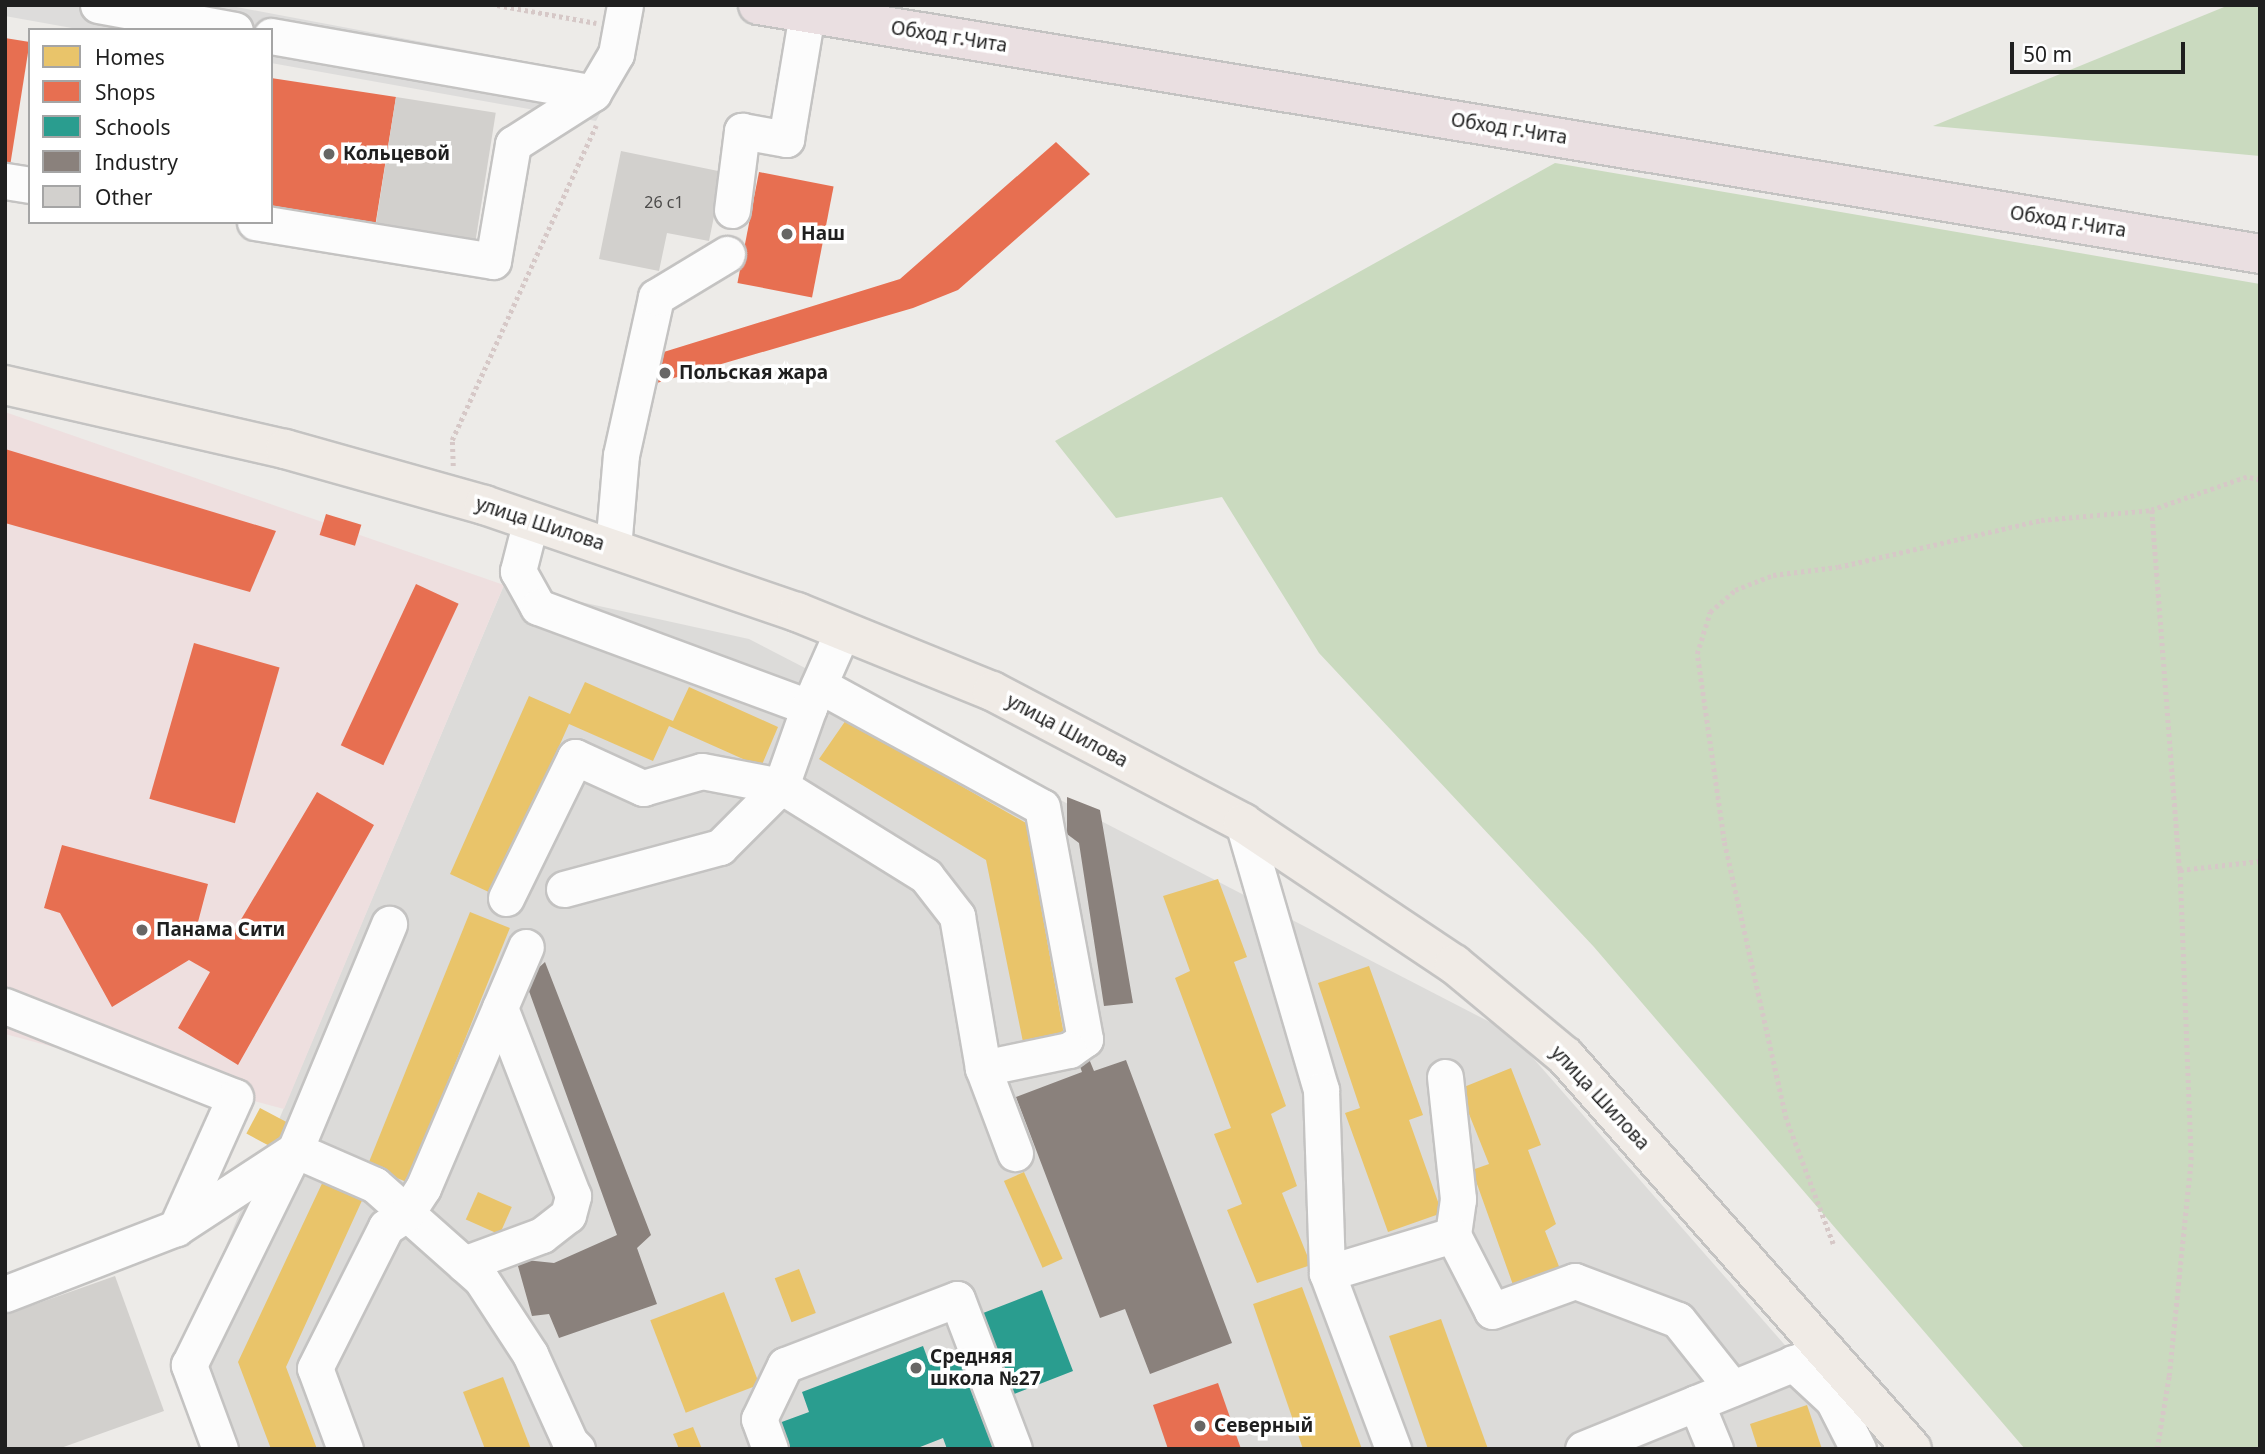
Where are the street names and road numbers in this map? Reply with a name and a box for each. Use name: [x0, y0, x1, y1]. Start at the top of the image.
street label: Обход г.Чита: [889, 17, 1009, 57]
street label: Обход г.Чита: [1449, 109, 1569, 149]
street label: Обход г.Чита: [2008, 202, 2128, 242]
street label: улица Шилова: [473, 492, 607, 556]
street label: улица Шилова: [1002, 689, 1132, 773]
street label: улица Шилова: [1546, 1041, 1654, 1155]

